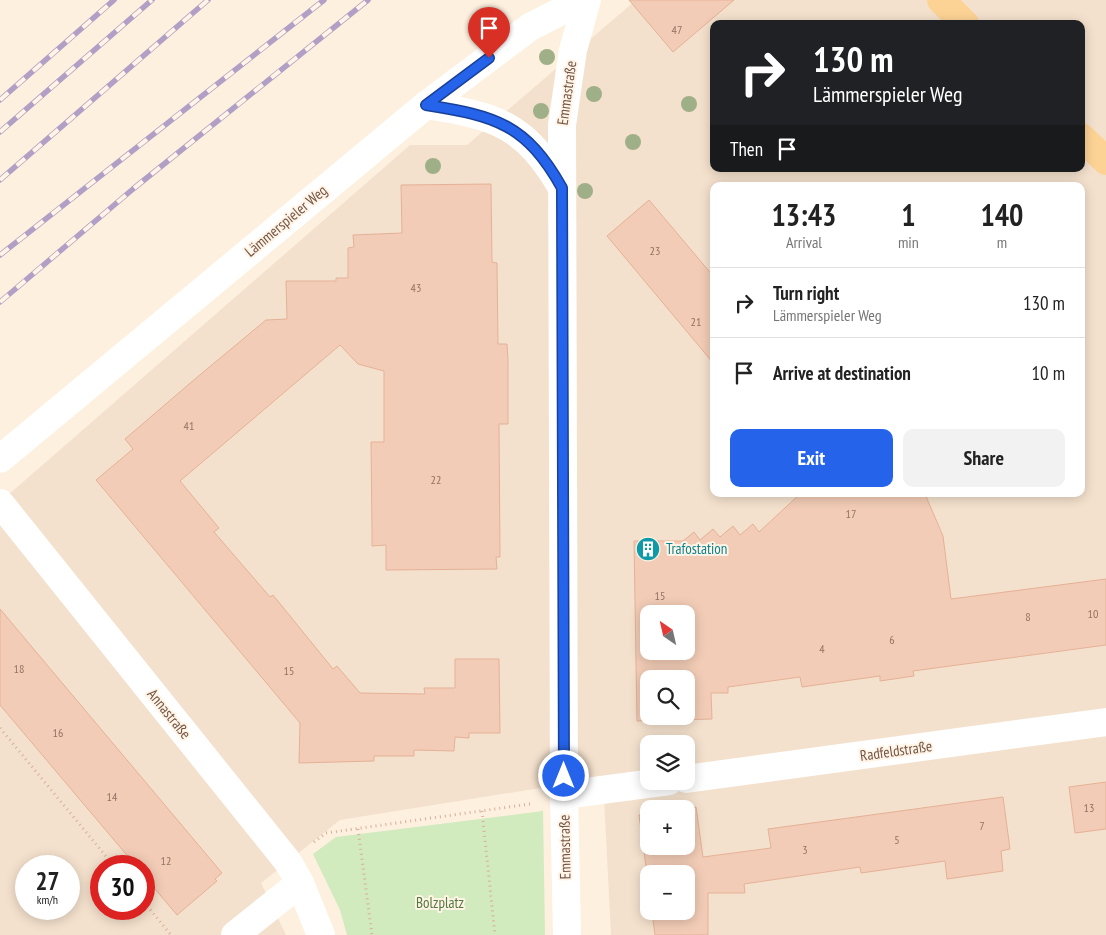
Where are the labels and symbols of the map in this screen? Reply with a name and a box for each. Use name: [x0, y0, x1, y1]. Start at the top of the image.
pin: [468, 7, 510, 58]
house number: 47: [672, 22, 682, 37]
street label: Emmastraße: [553, 60, 580, 126]
street label: Lämmerspieler Weg: [241, 181, 331, 261]
house number: 23: [650, 243, 660, 258]
house number: 43: [411, 280, 421, 295]
house number: 21: [691, 314, 701, 329]
house number: 41: [184, 418, 194, 433]
house number: 22: [431, 472, 441, 487]
house number: 17: [846, 506, 856, 521]
building icon: Trafostation: [635, 536, 661, 562]
place label: Trafostation: [666, 539, 727, 558]
house number: 15: [655, 588, 665, 603]
north arrow: [640, 605, 695, 660]
house number: 10: [1088, 606, 1098, 621]
house number: 8: [1025, 609, 1031, 624]
house number: 6: [889, 632, 895, 647]
house number: 4: [819, 641, 825, 656]
house number: 18: [14, 661, 24, 676]
house number: 15: [284, 663, 294, 678]
street label: Annastraße: [143, 685, 195, 743]
house number: 16: [53, 725, 63, 740]
street label: Radfeldstraße: [859, 736, 933, 765]
position arrow: [537, 749, 589, 801]
house number: 14: [107, 789, 118, 804]
house number: 13: [1084, 800, 1094, 815]
street label: Emmastraße: [554, 814, 575, 880]
house number: 7: [979, 818, 985, 833]
house number: 5: [894, 832, 900, 847]
house number: 3: [802, 842, 808, 857]
house number: 12: [161, 853, 171, 868]
speed limit sign: 30: [90, 855, 155, 920]
park label: Bolzplatz: [416, 893, 464, 912]

